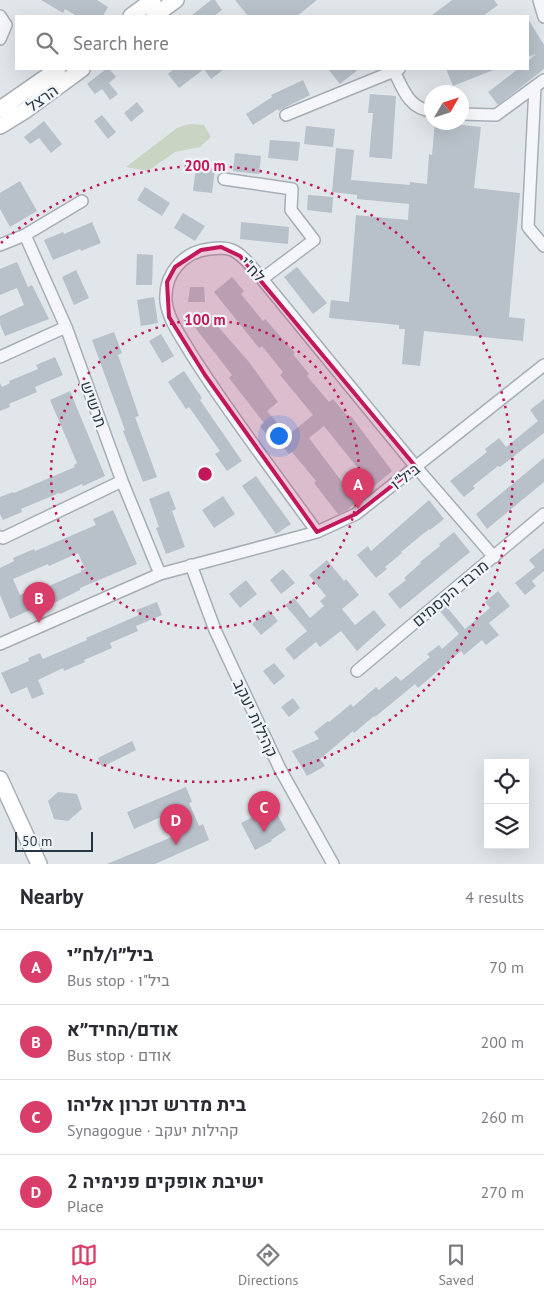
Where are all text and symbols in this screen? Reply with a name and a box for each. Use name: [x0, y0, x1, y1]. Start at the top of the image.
search box: [15, 15, 529, 70]
icon: search: [33, 29, 61, 57]
text: Search here: [73, 31, 169, 55]
street label: הרצל: [22, 80, 62, 116]
north arrow: [424, 85, 469, 130]
text: 200 m: [184, 156, 226, 175]
street label: לח"י: [236, 252, 270, 286]
text: 100 m: [184, 310, 226, 329]
street label: תרשיש: [76, 378, 112, 430]
your location: [266, 423, 292, 449]
street label: ביל"ו: [386, 458, 424, 494]
centre of rings: [196, 465, 214, 483]
pin: A: [342, 468, 374, 509]
street label: מרבד הקסמים: [408, 555, 492, 631]
pin: B: [23, 582, 55, 623]
street label: קהילות יעקב: [229, 676, 283, 760]
map controls: [484, 759, 529, 849]
button: locate: [484, 759, 529, 804]
pin: C: [248, 791, 280, 832]
pin: D: [160, 804, 192, 845]
button: layers: [484, 804, 529, 849]
scale bar: [15, 829, 92, 852]
text: 50 m: [22, 832, 52, 850]
text: Nearby: [20, 883, 83, 910]
text: 4 results: [465, 887, 524, 907]
text: ביל״ו/לח״י: [67, 942, 153, 966]
text: A: [31, 957, 41, 977]
text: 70 m: [489, 957, 524, 977]
text: Bus stop · ביל"ו: [67, 970, 170, 990]
text: אודם/החיד״א: [67, 1017, 179, 1041]
text: B: [31, 1032, 41, 1052]
text: 200 m: [481, 1032, 524, 1052]
text: Bus stop · אודם: [67, 1045, 172, 1065]
text: בית מדרש זכרון אליהו: [67, 1092, 246, 1116]
text: C: [32, 1107, 40, 1127]
text: 260 m: [481, 1107, 524, 1127]
text: Synagogue · קהילות יעקב: [67, 1120, 239, 1140]
text: ישיבת אופקים פנימיה 2: [67, 1169, 264, 1193]
text: D: [31, 1182, 41, 1202]
text: 270 m: [481, 1182, 524, 1202]
text: Place: [67, 1196, 104, 1216]
tab: Map: [70, 1241, 98, 1289]
tab: Directions: [238, 1241, 298, 1289]
tab: Saved: [438, 1241, 474, 1289]

